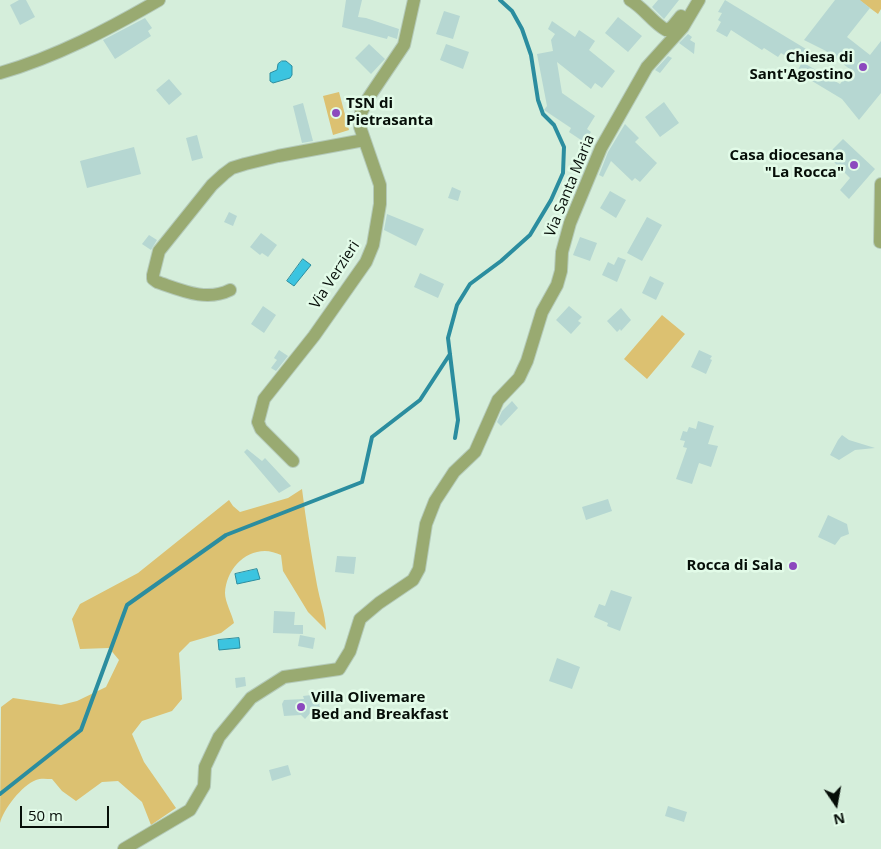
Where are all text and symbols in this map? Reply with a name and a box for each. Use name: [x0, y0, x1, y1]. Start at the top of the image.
place label: Chiesa di Sant'Agostino: [750, 49, 853, 84]
marker: Chiesa di Sant'Agostino: [857, 61, 869, 73]
place label: TSN di Pietrasanta: [346, 95, 433, 130]
marker: TSN di Pietrasanta: [330, 107, 342, 119]
street label: Via Santa Maria: [541, 132, 599, 240]
place label: Casa diocesana "La Rocca": [730, 147, 844, 182]
marker: Casa diocesana "La Rocca": [848, 159, 860, 171]
street label: Via Verzieri: [306, 238, 364, 312]
place label: Rocca di Sala: [687, 557, 783, 575]
marker: Rocca di Sala: [787, 560, 799, 572]
place label: Villa Olivemare Bed and Breakfast: [311, 689, 449, 724]
marker: Villa Olivemare Bed and Breakfast: [295, 701, 307, 713]
north arrow: [811, 779, 861, 829]
scale bar: [22, 796, 111, 828]
text: 50 m: [28, 805, 63, 825]
text: N: [832, 809, 847, 830]

